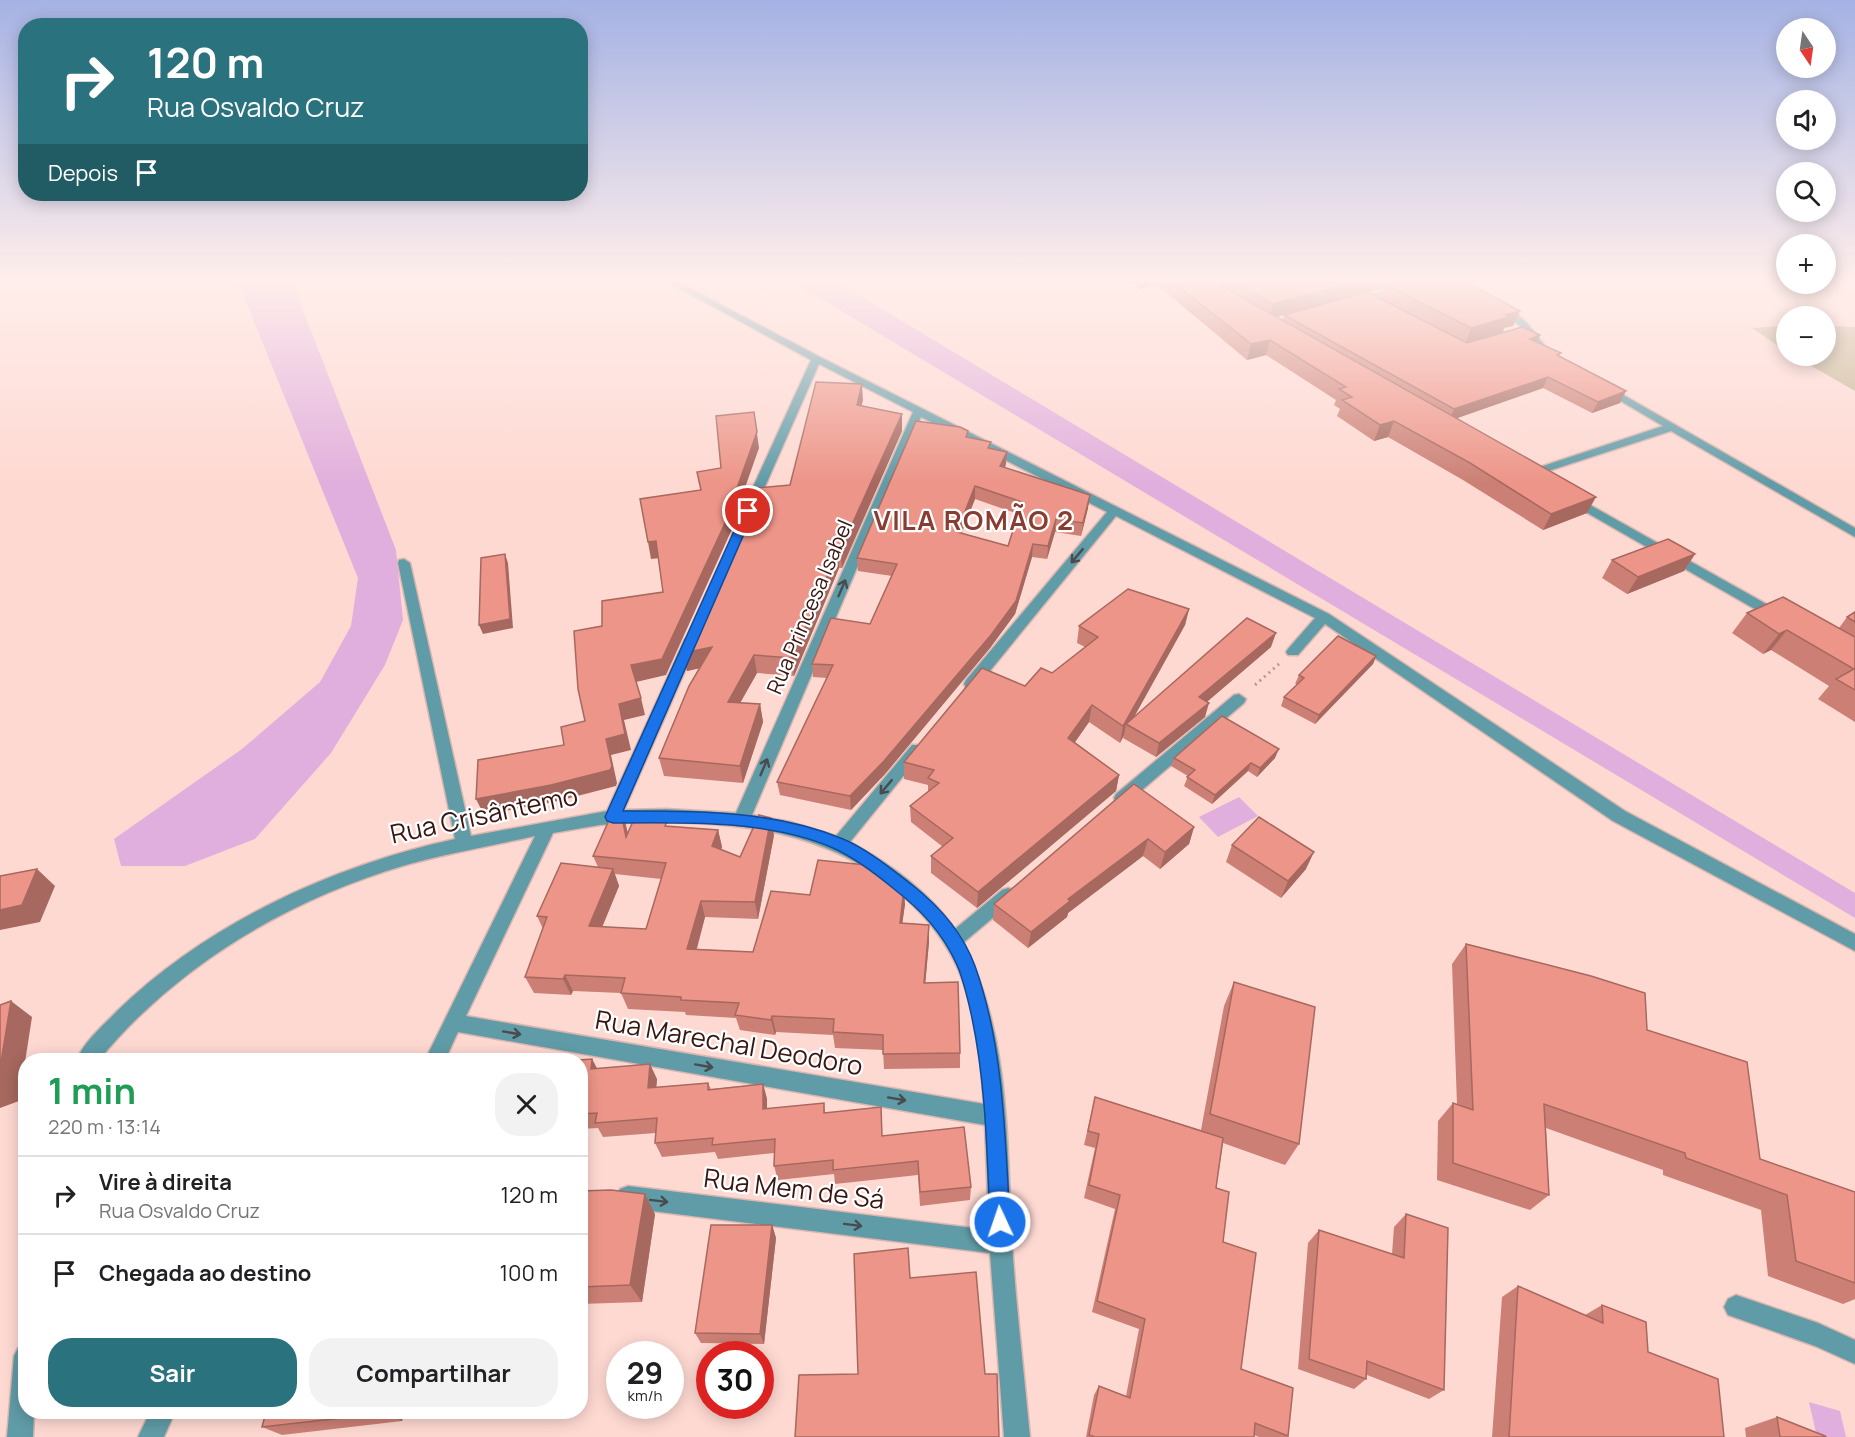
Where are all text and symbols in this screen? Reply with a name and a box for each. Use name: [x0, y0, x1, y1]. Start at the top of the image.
north arrow: [1776, 18, 1836, 78]
map controls: [1776, 18, 1836, 366]
text: 120 m: [147, 33, 264, 91]
icon: right: [48, 42, 126, 120]
text: Rua Osvaldo Cruz: [147, 88, 365, 125]
button: sound: [1776, 90, 1836, 150]
icon: arrive: [130, 156, 163, 189]
text: Depois: [48, 158, 118, 188]
button: search: [1776, 162, 1836, 222]
button: +: [1776, 234, 1836, 294]
button: −: [1776, 306, 1836, 366]
pin: [722, 485, 773, 536]
icon: arrive: [731, 494, 764, 527]
district label: VILA ROMÃO 2: [873, 501, 1075, 538]
street label: Rua Princesa Isabel: [760, 515, 858, 698]
one-way arrow: [1070, 548, 1084, 563]
one-way arrow: [836, 580, 848, 598]
one-way arrow: [759, 759, 770, 777]
street label: Rua Crisântemo: [387, 777, 581, 851]
one-way arrow: [879, 779, 892, 795]
street label: Rua Marechal Deodoro: [593, 1001, 866, 1083]
one-way arrow: [502, 1028, 522, 1039]
one-way arrow: [694, 1061, 714, 1072]
text: 1 min: [48, 1066, 136, 1115]
button: close: [495, 1073, 558, 1136]
one-way arrow: [886, 1094, 906, 1105]
text: 220 m · 13:14: [48, 1113, 161, 1140]
street label: Rua Mem de Sá: [702, 1159, 886, 1217]
text: Vire à direita: [99, 1167, 232, 1197]
icon: right: [48, 1179, 81, 1212]
text: 120 m: [500, 1180, 558, 1210]
position arrow: [968, 1190, 1032, 1254]
one-way arrow: [649, 1196, 669, 1207]
text: Rua Osvaldo Cruz: [99, 1197, 260, 1224]
one-way arrow: [843, 1219, 862, 1230]
icon: arrive: [48, 1257, 81, 1290]
text: Chegada ao destino: [99, 1258, 311, 1288]
text: 100 m: [500, 1258, 558, 1288]
button: Sair: [48, 1338, 297, 1407]
button: Compartilhar: [309, 1338, 558, 1407]
speed limit sign: 30: [696, 1341, 774, 1419]
text: 29: [627, 1352, 663, 1393]
text: km/h: [628, 1385, 662, 1406]

